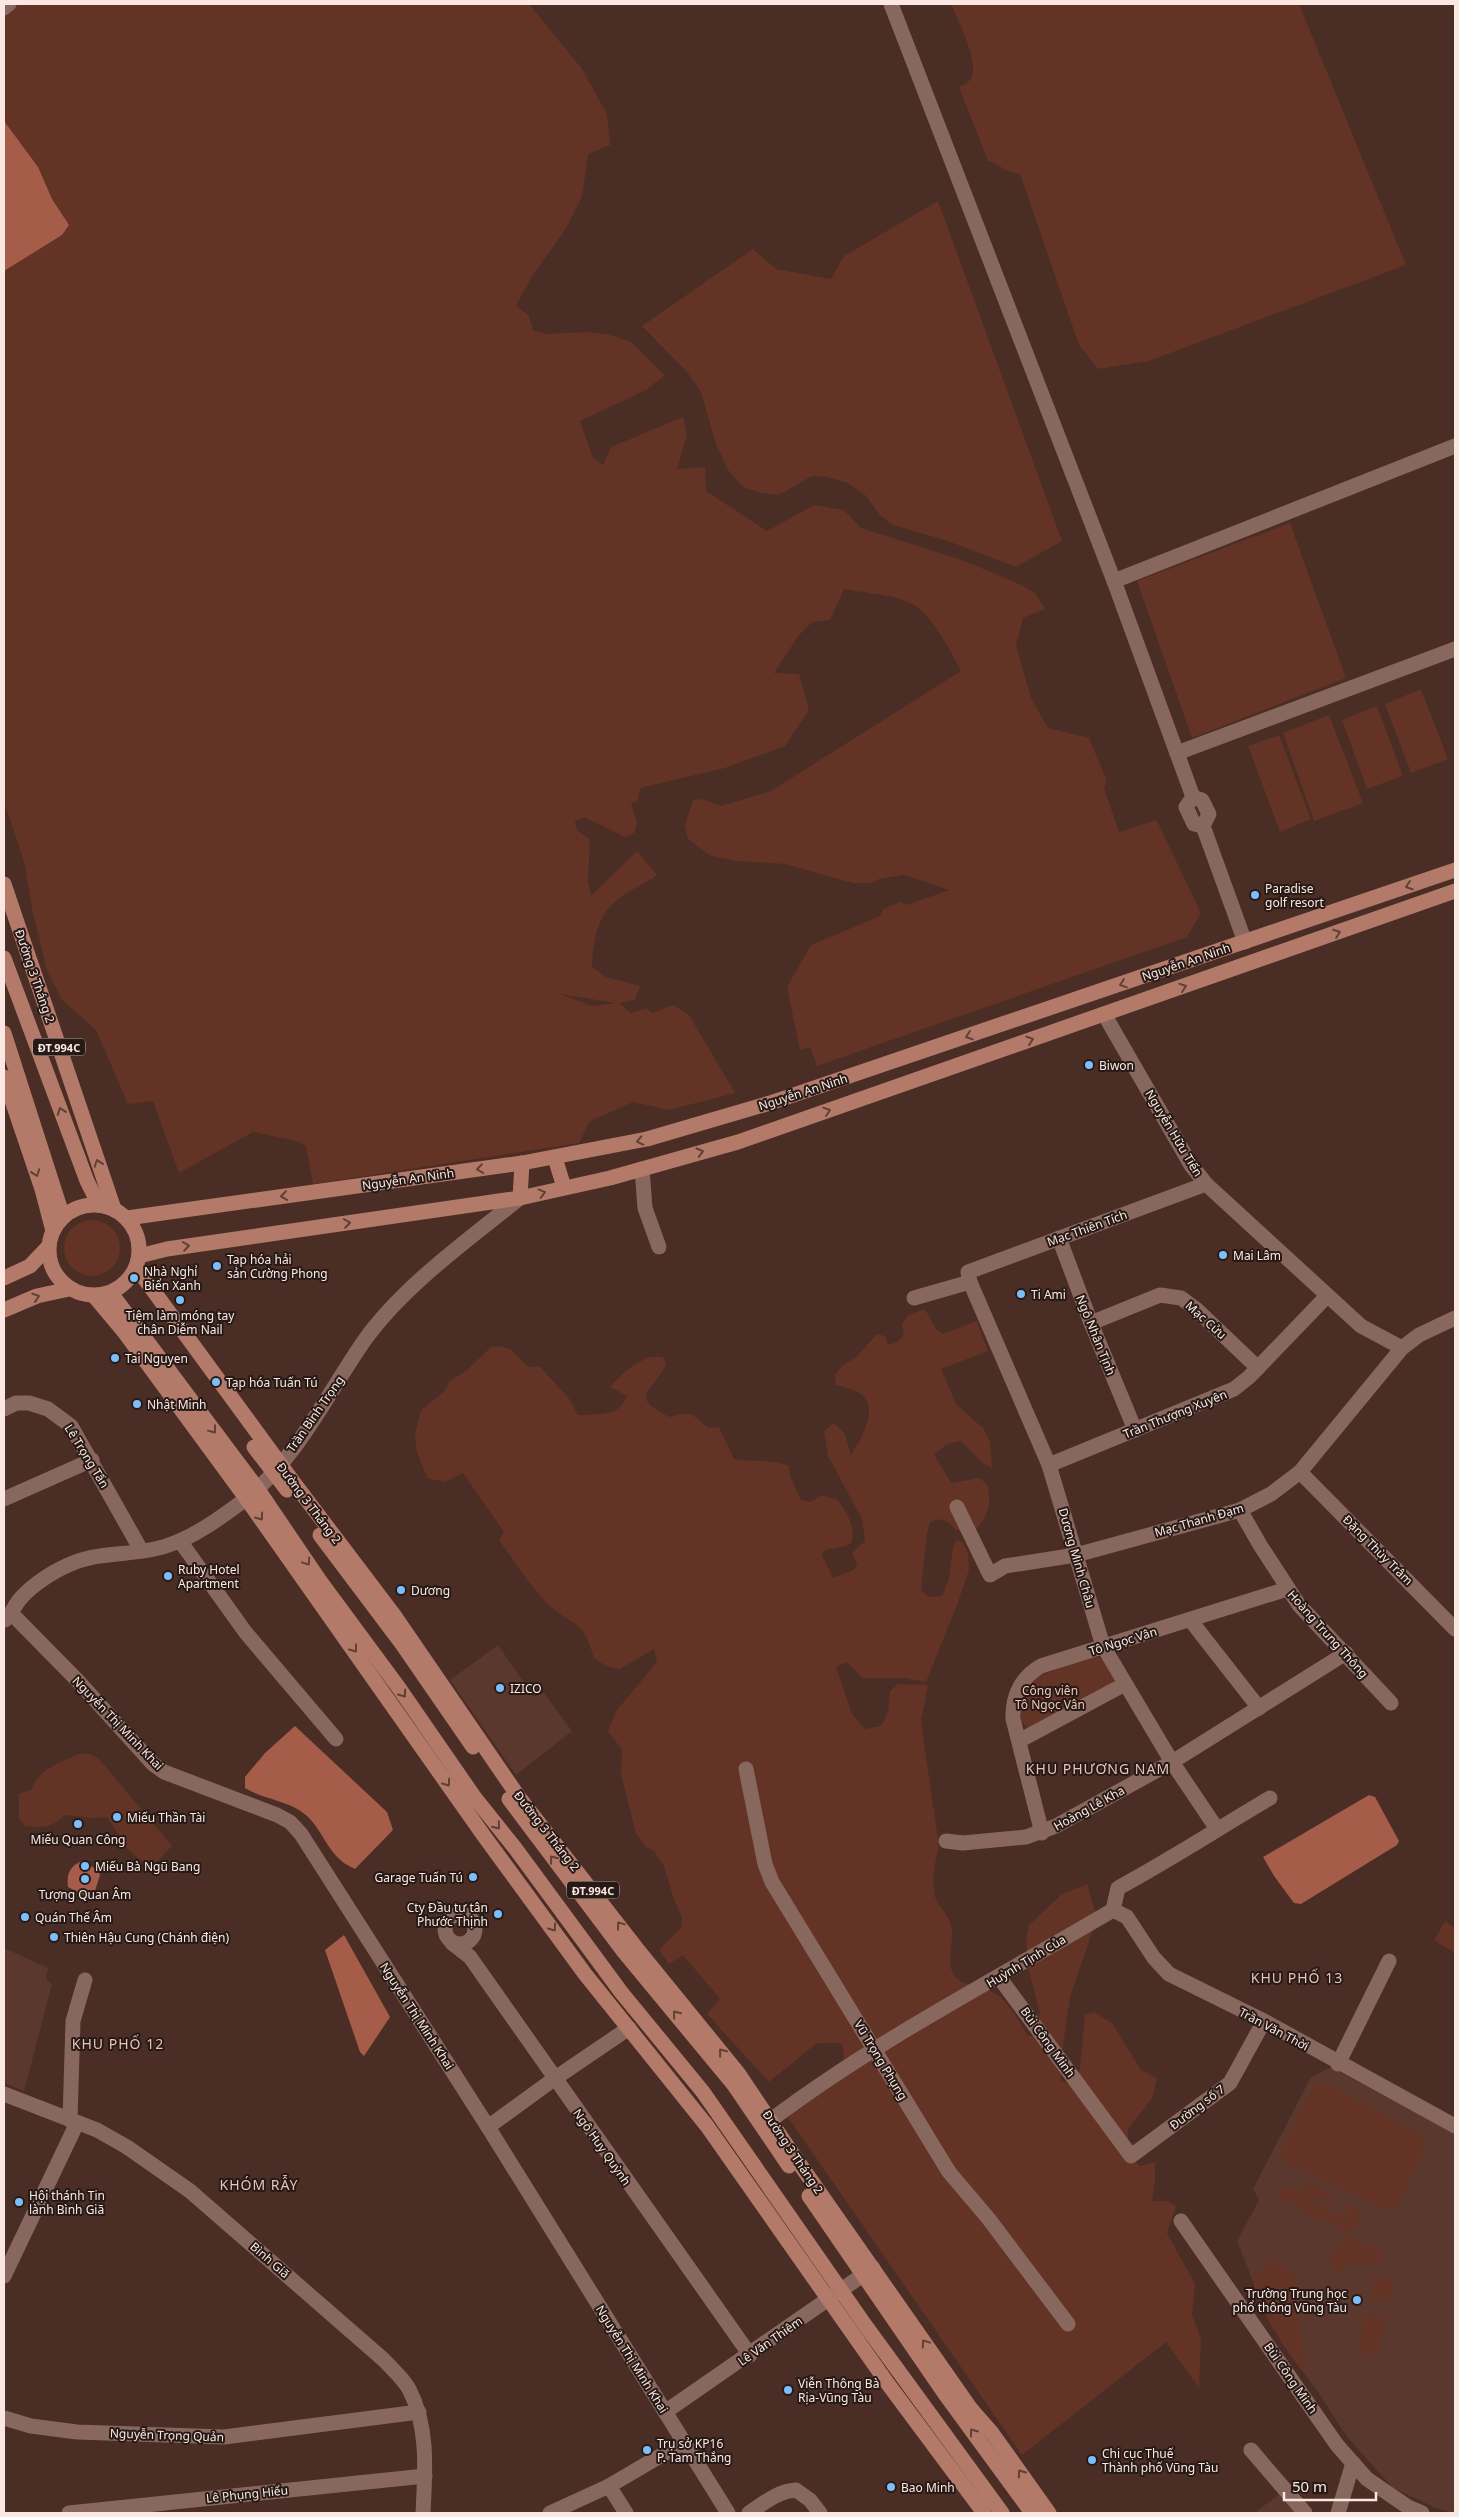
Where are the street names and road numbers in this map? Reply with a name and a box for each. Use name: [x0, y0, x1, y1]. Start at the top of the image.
street label: Đường 3 Tháng 2: [11, 927, 59, 1025]
street label: Nguyễn An Ninh: [1139, 939, 1233, 985]
road number: ĐT.994C: [33, 1038, 85, 1056]
street label: Nguyễn An Ninh: [756, 1070, 850, 1114]
street label: Nguyễn Hữu Tiến: [1141, 1086, 1207, 1180]
street label: Nguyễn An Ninh: [361, 1164, 455, 1194]
street label: Mạc Thiên Tích: [1045, 1206, 1129, 1250]
street label: Ngô Nhân Tịnh: [1072, 1292, 1120, 1378]
street label: Mạc Cửu: [1182, 1297, 1230, 1343]
street label: Trần Bình Trọng: [282, 1372, 348, 1456]
street label: Trần Thượng Xuyên: [1121, 1385, 1229, 1443]
street label: Lê Trọng Tấn: [61, 1421, 113, 1491]
street label: Đường 3 Tháng 2: [273, 1459, 345, 1547]
street label: Mạc Thanh Đạm: [1152, 1499, 1246, 1541]
street label: Dương Minh Châu: [1055, 1506, 1099, 1610]
street label: Đặng Thùy Trâm: [1339, 1511, 1417, 1589]
street label: Hoàng Trung Thông: [1284, 1586, 1372, 1682]
street label: Tô Ngọc Vân: [1087, 1623, 1159, 1659]
street label: Nguyễn Thị Minh Khai: [69, 1672, 167, 1774]
street label: Hoàng Lê Kha: [1051, 1782, 1127, 1834]
street label: Đường 3 Tháng 2: [510, 1787, 584, 1875]
road number: ĐT.994C: [567, 1882, 619, 1898]
street label: Huỳnh Tịnh Của: [983, 1931, 1069, 1991]
street label: Nguyễn Thị Minh Khai: [376, 1959, 458, 2073]
street label: Bùi Công Minh: [1017, 2003, 1079, 2081]
street label: Trần Văn Thời: [1236, 2003, 1312, 2055]
street label: Vũ Trọng Phụng: [850, 2017, 912, 2103]
street label: Đường số 7: [1166, 2081, 1228, 2133]
street label: Ngô Huy Quỳnh: [569, 2105, 635, 2189]
street label: Đường 3 Tháng 2: [759, 2107, 827, 2197]
street label: Bình Giã: [247, 2238, 293, 2282]
street label: Nguyễn Thị Minh Khai: [592, 2302, 672, 2416]
street label: Lê Văn Thiêm: [734, 2312, 806, 2370]
street label: Bùi Công Minh: [1260, 2339, 1322, 2417]
street label: Nguyễn Trọng Quản: [110, 2425, 224, 2445]
street label: Lê Phụng Hiểu: [205, 2481, 289, 2507]

